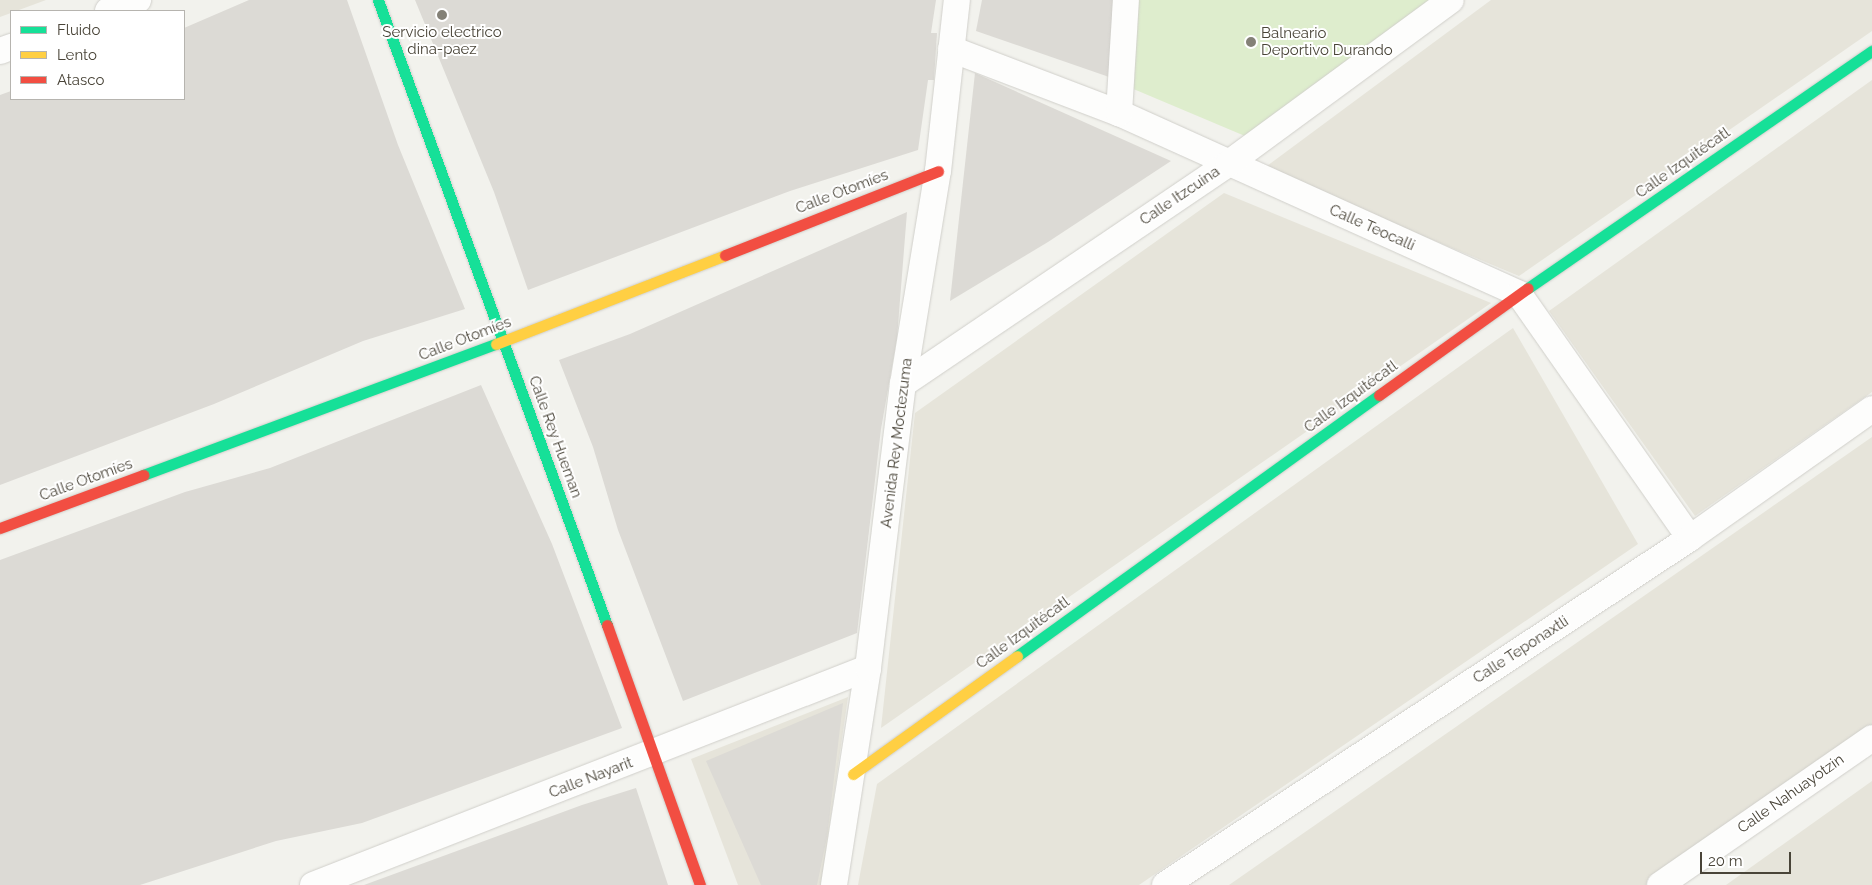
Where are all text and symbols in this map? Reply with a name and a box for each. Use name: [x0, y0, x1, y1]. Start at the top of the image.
marker: Servicio electrico dina-paez: [436, 9, 448, 21]
legend: [10, 10, 185, 100]
text: Fluido: [57, 21, 100, 39]
place label: Servicio electrico dina-paez: [382, 23, 502, 58]
place label: Balneario Deportivo Durando: [1261, 24, 1393, 59]
marker: Balneario Deportivo Durando: [1245, 36, 1257, 48]
text: Lento: [57, 46, 97, 64]
text: Atasco: [57, 71, 104, 89]
street label: Calle Izquitécatl: [1632, 124, 1734, 202]
street label: Calle Itzcuina: [1137, 163, 1223, 229]
street label: Calle Otomíes: [793, 166, 891, 218]
street label: Calle Teocalli: [1326, 201, 1418, 255]
street label: Calle Otomíes: [416, 313, 514, 365]
street label: Avenida Rey Moctezuma: [878, 357, 916, 529]
street label: Calle Izquitécatl: [1301, 357, 1401, 437]
street label: Calle Rey Hueman: [525, 373, 585, 501]
street label: Calle Otomíes: [37, 455, 135, 505]
street label: Calle Izquitécatl: [973, 593, 1073, 673]
street label: Calle Teponaxtli: [1470, 612, 1572, 688]
street label: Calle Nahuayotzin: [1734, 751, 1848, 837]
street label: Calle Nayarit: [547, 754, 635, 802]
scale bar: [1702, 842, 1793, 874]
text: 20 m: [1708, 852, 1743, 870]

